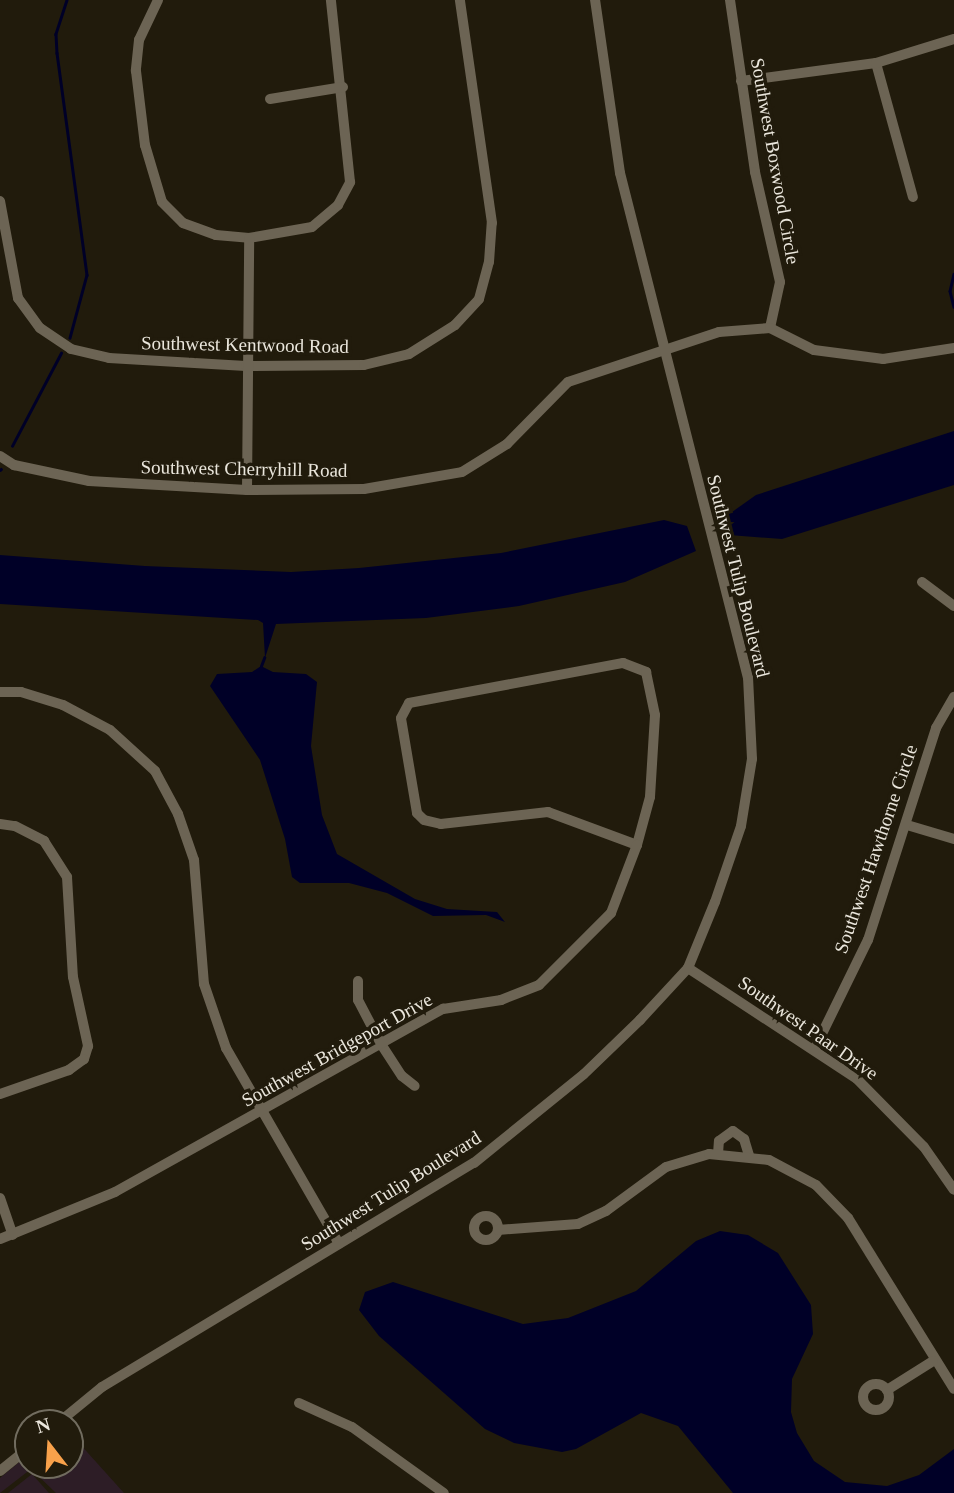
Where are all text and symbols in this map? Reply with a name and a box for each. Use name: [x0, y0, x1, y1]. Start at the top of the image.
street label: Southwest Boxwood Circle: [746, 56, 804, 266]
street label: Southwest Kentwood Road: [141, 332, 349, 358]
street label: Southwest Cherryhill Road: [140, 456, 348, 482]
street label: Southwest Tulip Boulevard: [702, 472, 774, 680]
street label: Southwest Hawthorne Circle: [829, 742, 923, 956]
street label: Southwest Paar Drive: [734, 971, 882, 1085]
street label: Southwest Bridgeport Drive: [238, 988, 436, 1112]
street label: Southwest Tulip Boulevard: [297, 1126, 485, 1256]
north arrow: [14, 1409, 84, 1479]
text: N: [34, 1413, 53, 1437]

